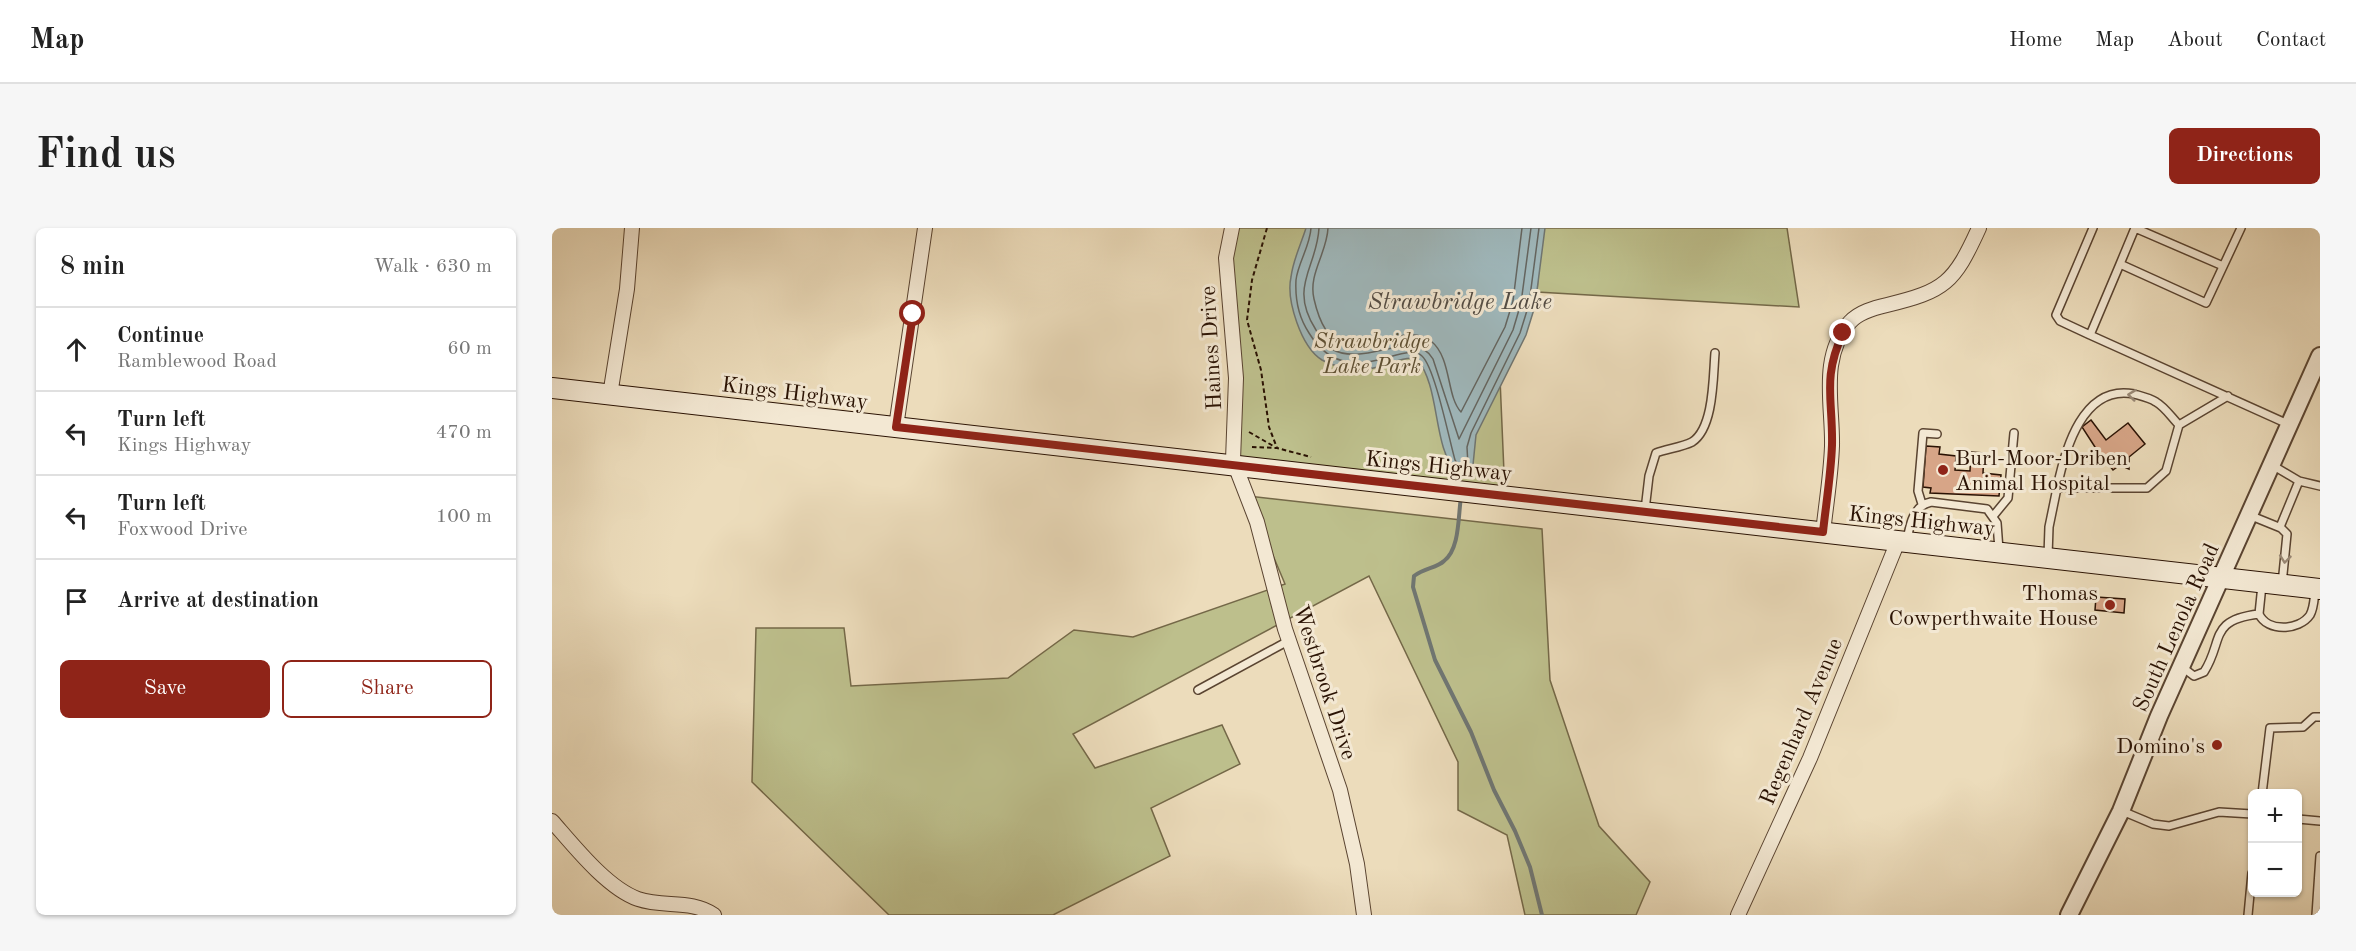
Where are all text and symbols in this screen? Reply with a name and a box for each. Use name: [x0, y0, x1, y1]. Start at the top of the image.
text: Map: [30, 27, 84, 55]
text: Home: [2009, 30, 2062, 51]
text: Map: [2095, 30, 2134, 51]
text: About: [2167, 30, 2223, 51]
text: Contact: [2256, 30, 2326, 51]
button: Directions: [2169, 128, 2320, 184]
text: Find us: [36, 135, 175, 177]
text: 8 min: [60, 254, 125, 280]
text: Walk · 630 m: [373, 257, 492, 277]
street label: Haines Drive: [1198, 285, 1226, 411]
water label: Strawbridge Lake: [1368, 291, 1552, 315]
route start: [899, 300, 925, 326]
route end: [1829, 319, 1855, 345]
text: Continue: [117, 325, 204, 347]
park label: Strawbridge Lake Park: [1314, 331, 1430, 378]
icon: ahead: [60, 333, 93, 366]
text: 60 m: [447, 339, 492, 359]
text: Ramblewood Road: [117, 352, 277, 372]
street label: Kings Highway: [720, 374, 870, 414]
one-way arrow: [2127, 389, 2137, 401]
text: Turn left: [117, 409, 206, 431]
icon: left: [60, 417, 93, 450]
text: 470 m: [436, 423, 492, 443]
text: Kings Highway: [117, 436, 251, 456]
street label: Kings Highway: [1364, 448, 1514, 486]
place label: Burl-Moor-Driben Animal Hospital: [1955, 448, 2128, 495]
marker: Burl-Moor-Driben Animal Hospital: [1936, 463, 1950, 477]
text: Turn left: [117, 493, 206, 515]
icon: left: [60, 501, 93, 534]
street label: Kings Highway: [1847, 503, 1997, 541]
text: 100 m: [436, 507, 492, 527]
text: Foxwood Drive: [117, 520, 247, 540]
street label: South Lenola Road: [2130, 540, 2224, 715]
one-way arrow: [2279, 554, 2292, 563]
place label: Thomas Cowperthwaite House: [1889, 583, 2098, 630]
icon: arrive: [60, 585, 93, 618]
text: Arrive at destination: [117, 590, 319, 612]
marker: Thomas Cowperthwaite House: [2103, 598, 2117, 612]
street label: Westbrook Drive: [1289, 603, 1359, 763]
street label: Regenhard Avenue: [1757, 635, 1847, 809]
button: Save: [60, 660, 270, 718]
button: Share: [282, 660, 492, 718]
place label: Domino's: [2116, 736, 2205, 758]
marker: Domino's: [2210, 738, 2224, 752]
map controls: [2248, 789, 2302, 897]
button: +: [2248, 789, 2302, 843]
button: −: [2248, 843, 2302, 897]

